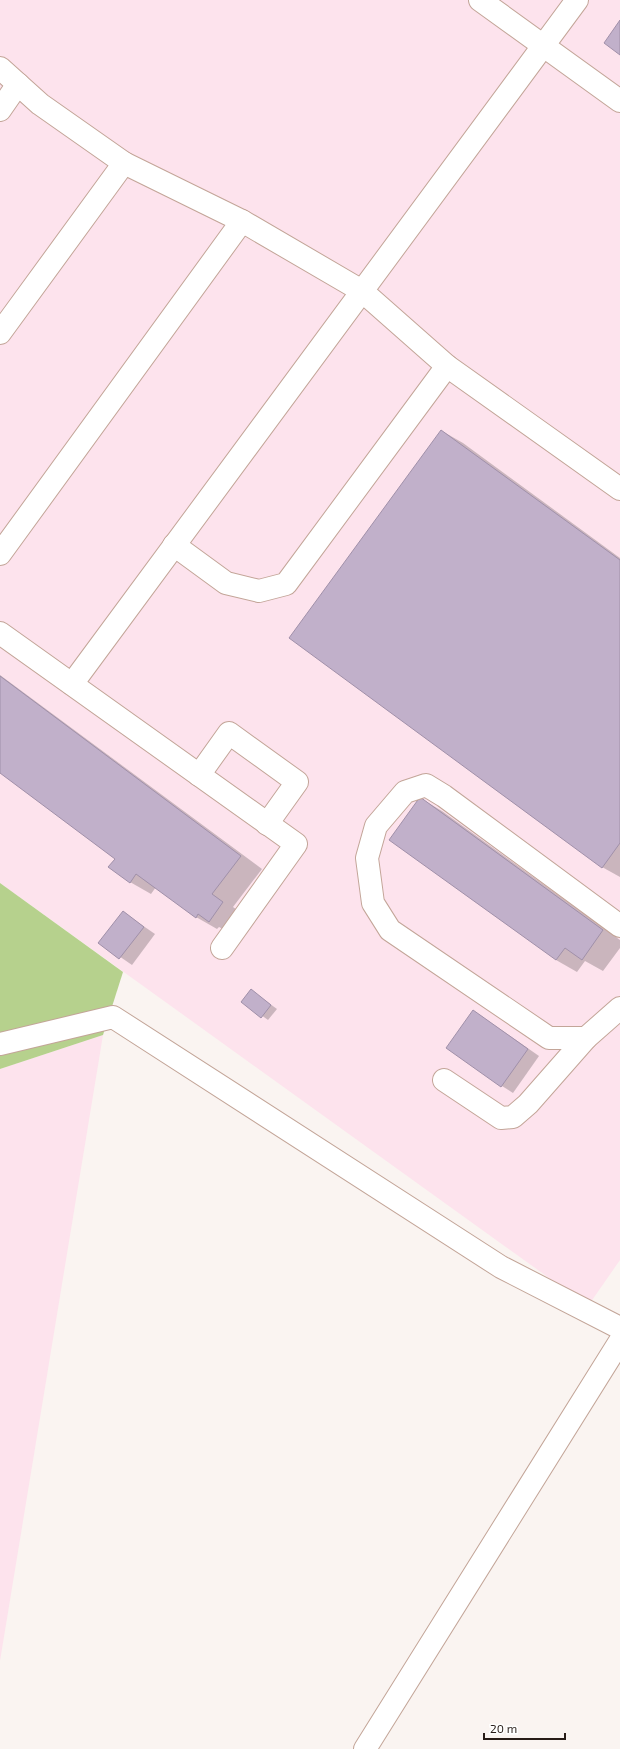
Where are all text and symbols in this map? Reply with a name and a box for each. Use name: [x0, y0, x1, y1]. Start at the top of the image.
scale bar: [484, 1715, 565, 1741]
text: 20 m: [490, 1721, 517, 1735]

